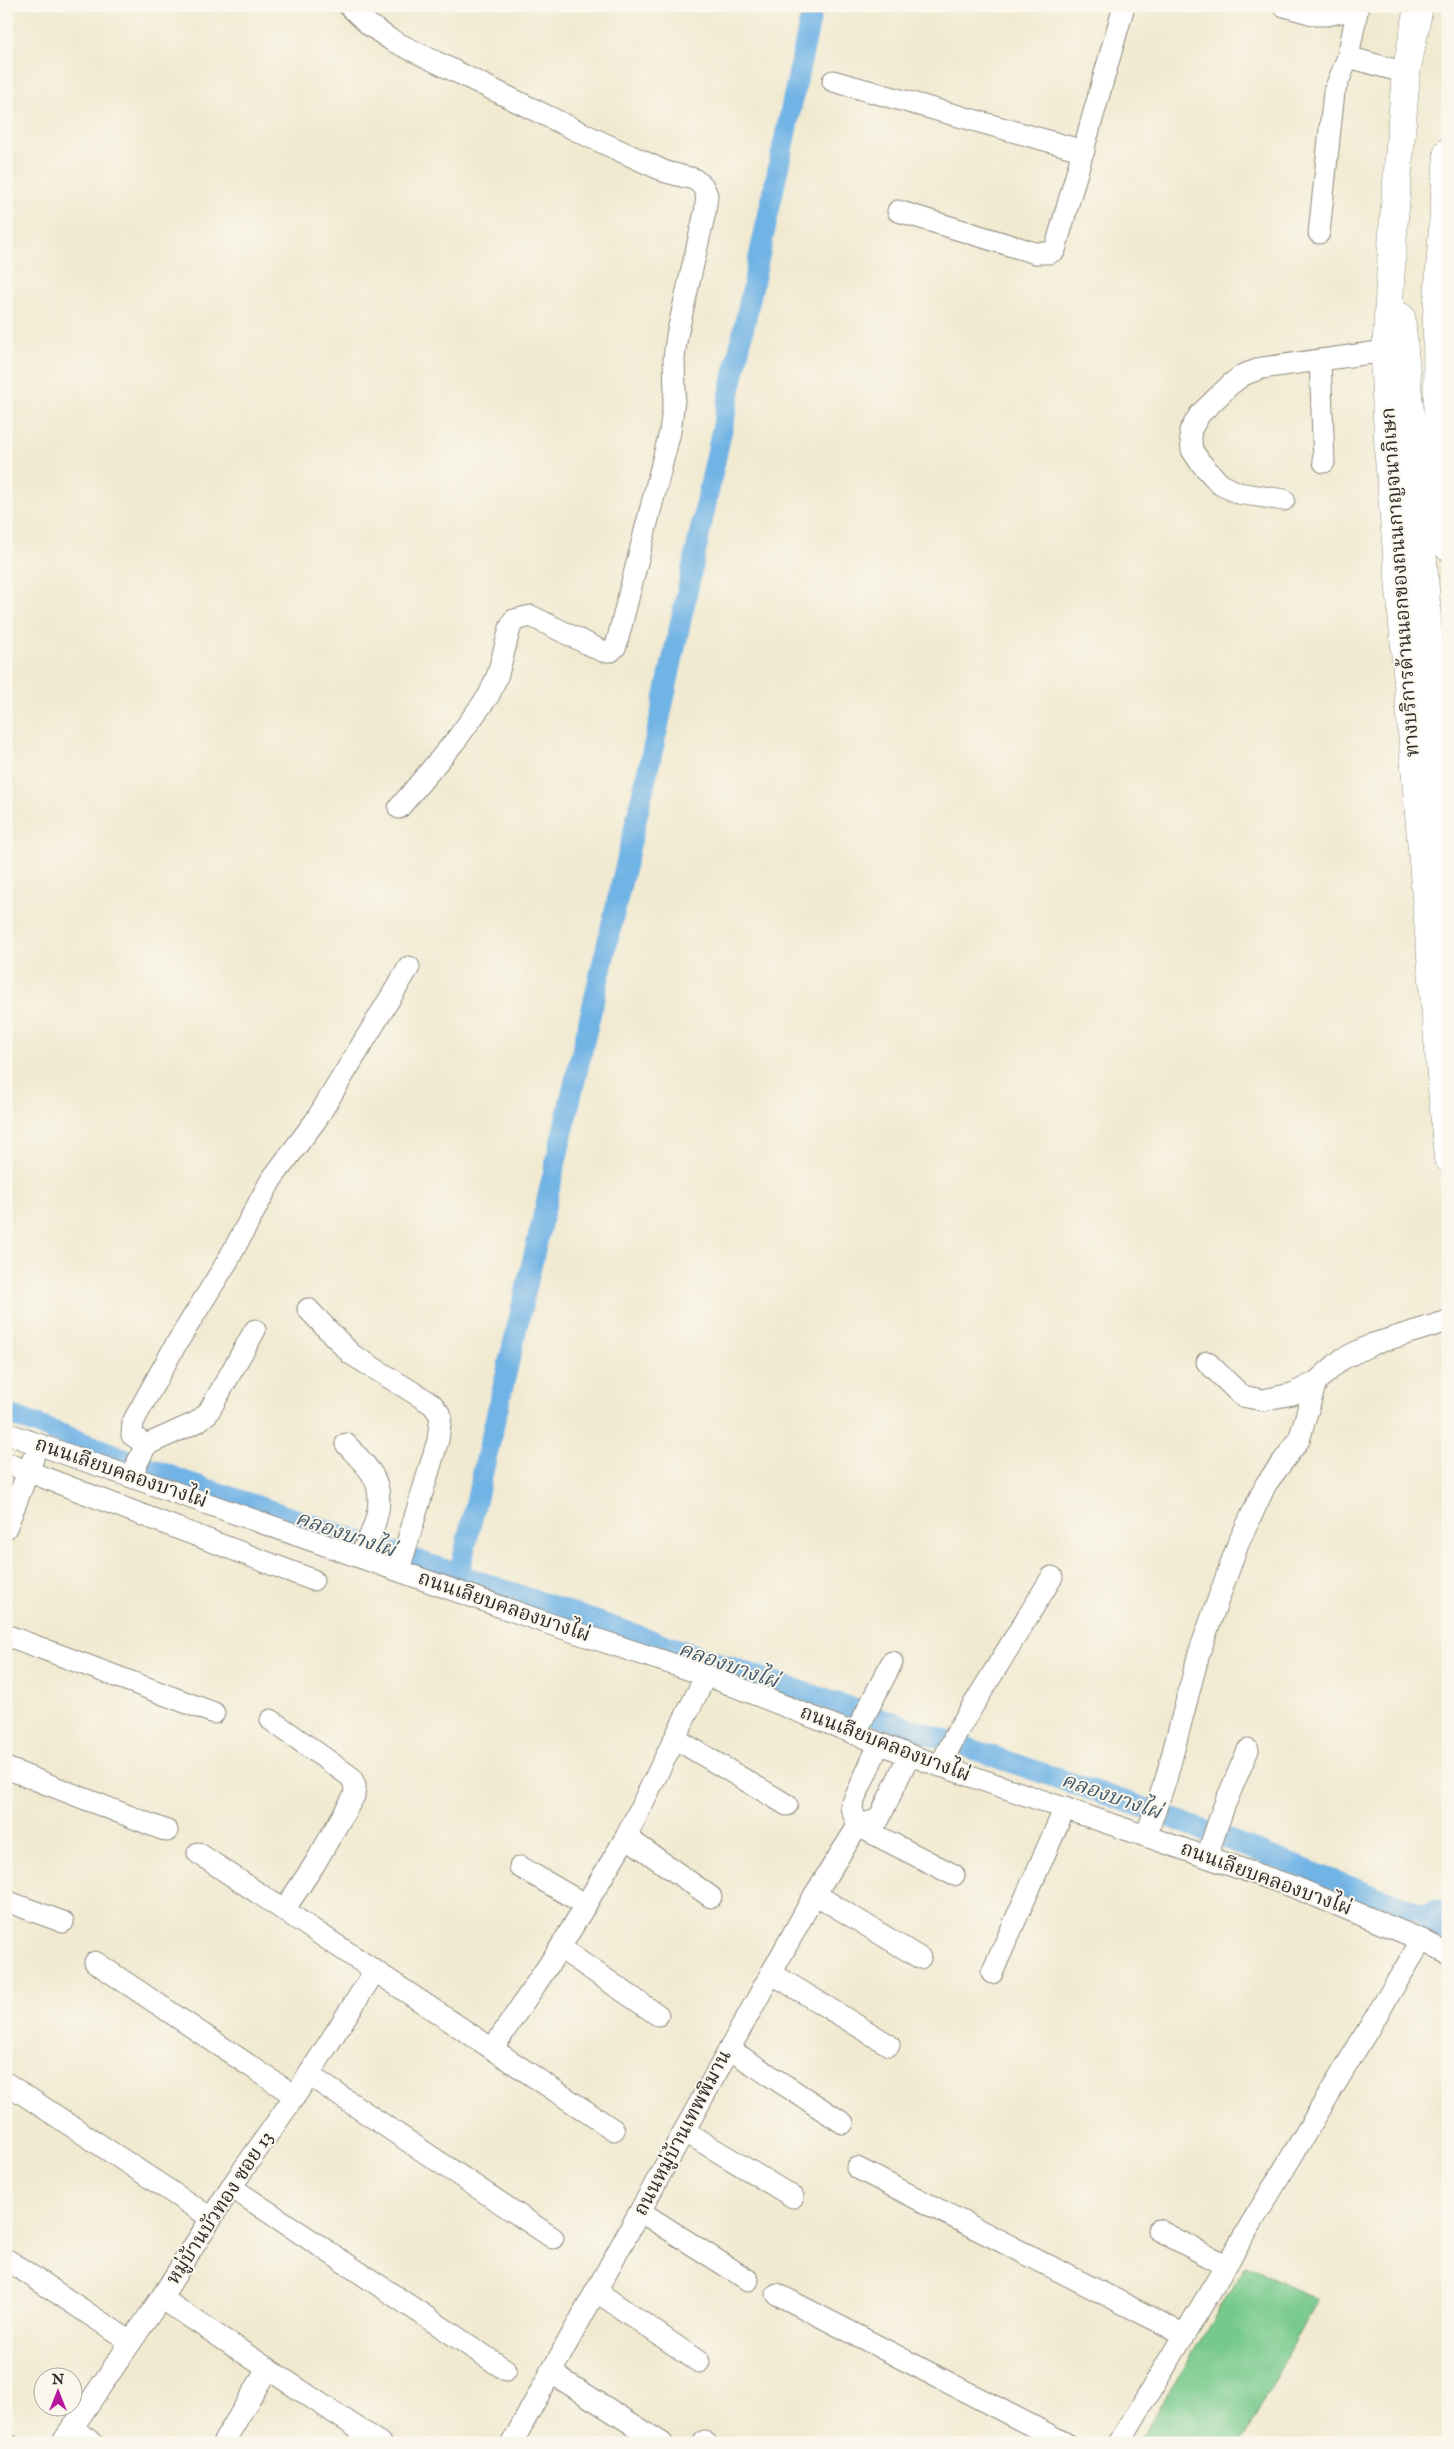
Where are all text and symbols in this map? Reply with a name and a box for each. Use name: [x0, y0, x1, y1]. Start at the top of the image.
street label: ทางบริการด้านนอกของถนนกาญจนาภิเษก: [1376, 406, 1426, 758]
street label: ถนนเลียบคลองบางไผ่: [32, 1430, 211, 1514]
water label: คลองบางไผ่: [292, 1503, 402, 1566]
street label: ถนนเลียบคลองบางไผ่: [415, 1564, 594, 1648]
water label: คลองบางไผ่: [675, 1634, 785, 1697]
street label: ถนนเลียบคลองบางไผ่: [796, 1698, 974, 1788]
water label: คลองบางไผ่: [1058, 1765, 1168, 1828]
street label: ถนนเลียบคลองบางไผ่: [1177, 1835, 1356, 1922]
street label: ถนนหมู่บ้านเทพพิมาน: [629, 2046, 737, 2220]
street label: หมู่บ้านบัวทอง ซอย 13: [161, 2127, 279, 2289]
north arrow: [32, 2366, 82, 2416]
text: N: [51, 2371, 64, 2389]

